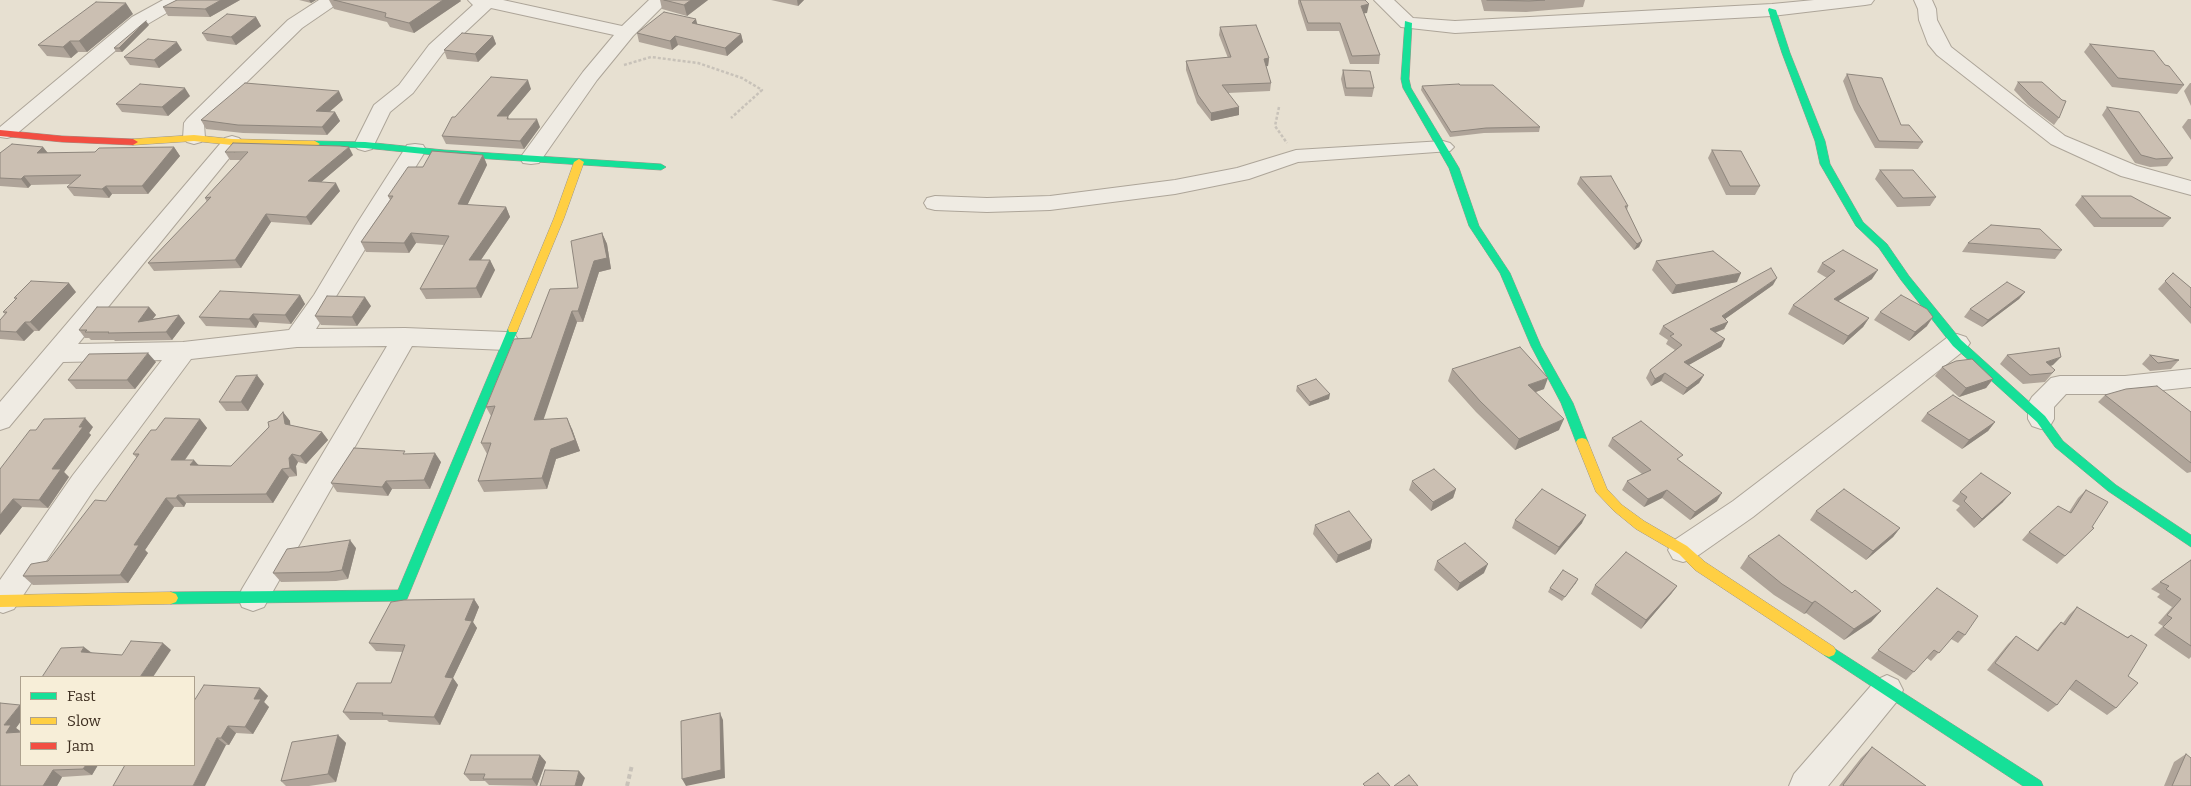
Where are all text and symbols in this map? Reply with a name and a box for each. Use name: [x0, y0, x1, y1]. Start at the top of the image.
legend: [20, 676, 195, 766]
text: Fast: [67, 687, 96, 705]
text: Slow: [67, 712, 101, 730]
text: Jam: [67, 737, 94, 755]

